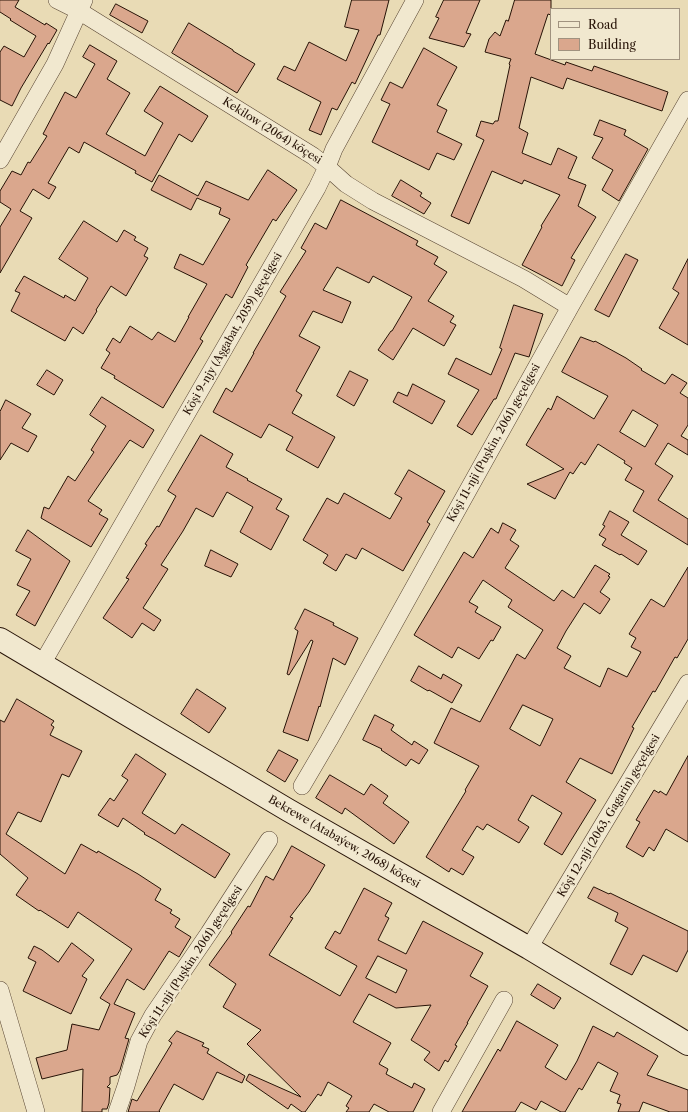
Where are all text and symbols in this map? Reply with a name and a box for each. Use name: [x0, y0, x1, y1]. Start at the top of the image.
legend: [550, 8, 680, 60]
text: Road: [588, 17, 618, 32]
text: Building: [588, 37, 636, 52]
street label: Kekilow (2064) köçesi: [220, 95, 324, 167]
street label: Köşi 9-njy (Aşgabat, 2059) geçelgesi: [181, 250, 285, 418]
street label: Köşi 11-nji (Puşkin, 2061) geçelgesi: [445, 362, 543, 524]
street label: Köşi 12-nji (2063, Gagarin) geçelgesi: [555, 732, 663, 900]
street label: Bekrewe (Atabaýew, 2068) köçesi: [266, 793, 422, 891]
street label: Köşi 11-nji (Puşkin, 2061) geçelgesi: [137, 883, 245, 1041]

